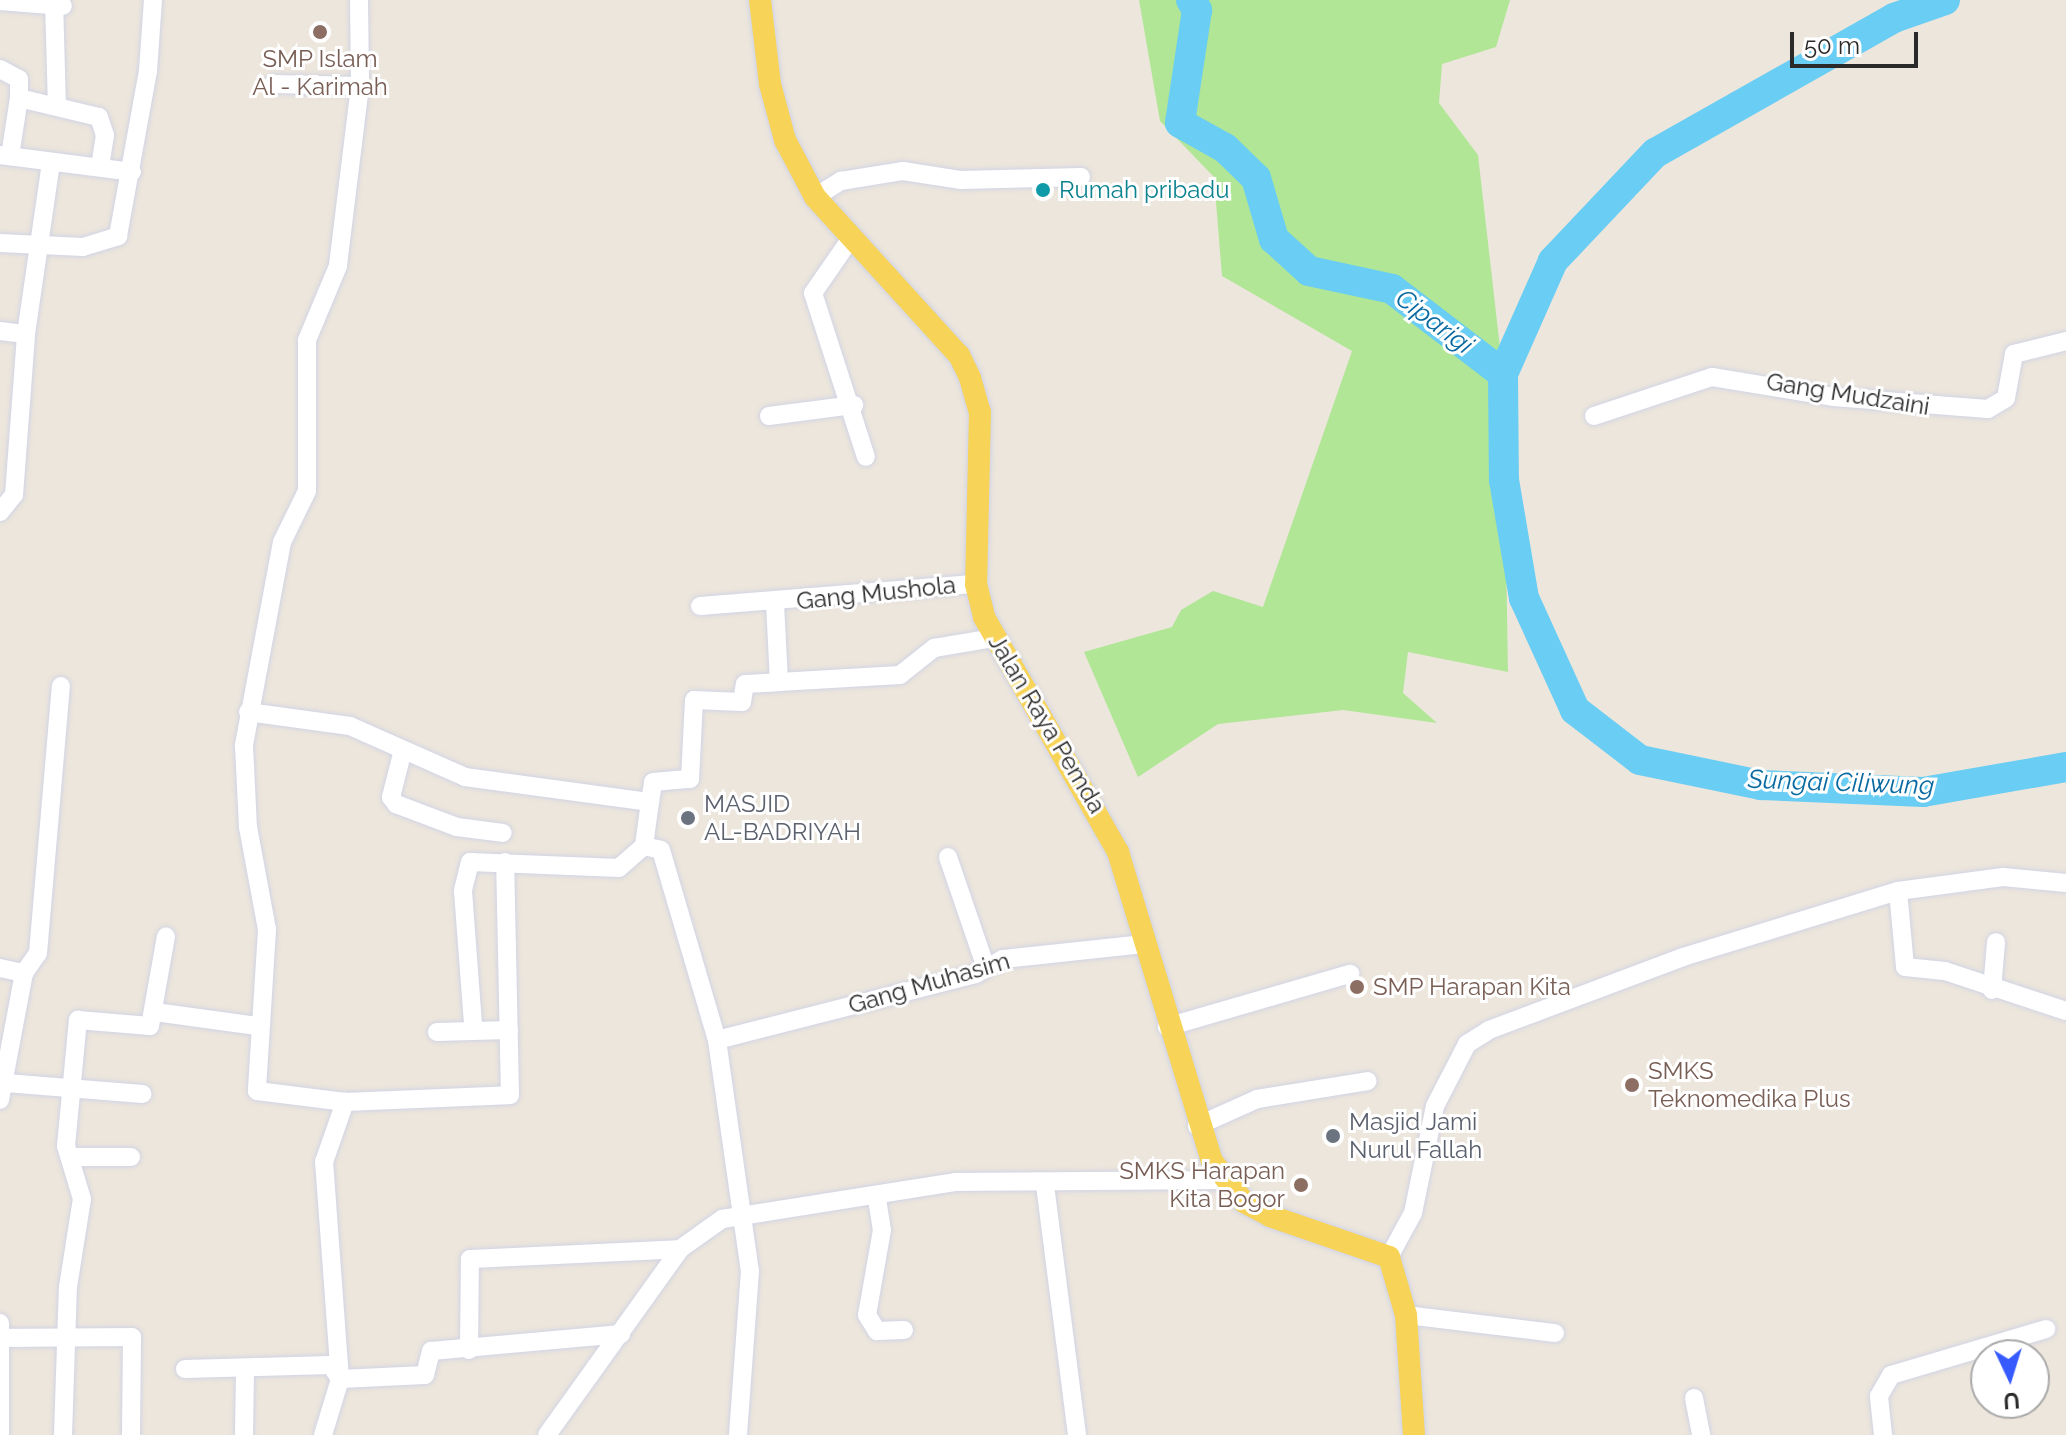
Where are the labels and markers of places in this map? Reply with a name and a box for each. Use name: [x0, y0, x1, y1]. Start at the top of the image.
marker: SMP Islam Al - Karimah: [311, 23, 329, 41]
place label: SMP Islam Al - Karimah: [252, 45, 388, 101]
place label: Rumah pribadu: [1059, 176, 1230, 204]
marker: Rumah pribadu: [1034, 181, 1052, 199]
place label: MASJID AL-BADRIYAH: [704, 790, 861, 846]
marker: MASJID AL-BADRIYAH: [679, 809, 697, 827]
place label: SMP Harapan Kita: [1373, 973, 1572, 1001]
marker: SMP Harapan Kita: [1348, 978, 1366, 996]
place label: SMKS Teknomedika Plus: [1648, 1057, 1851, 1113]
marker: SMKS Teknomedika Plus: [1623, 1076, 1641, 1094]
place label: Masjid Jami Nurul Fallah: [1349, 1108, 1483, 1164]
marker: Masjid Jami Nurul Fallah: [1324, 1127, 1342, 1145]
place label: SMKS Harapan Kita Bogor: [1119, 1157, 1285, 1213]
marker: SMKS Harapan Kita Bogor: [1292, 1176, 1310, 1194]

